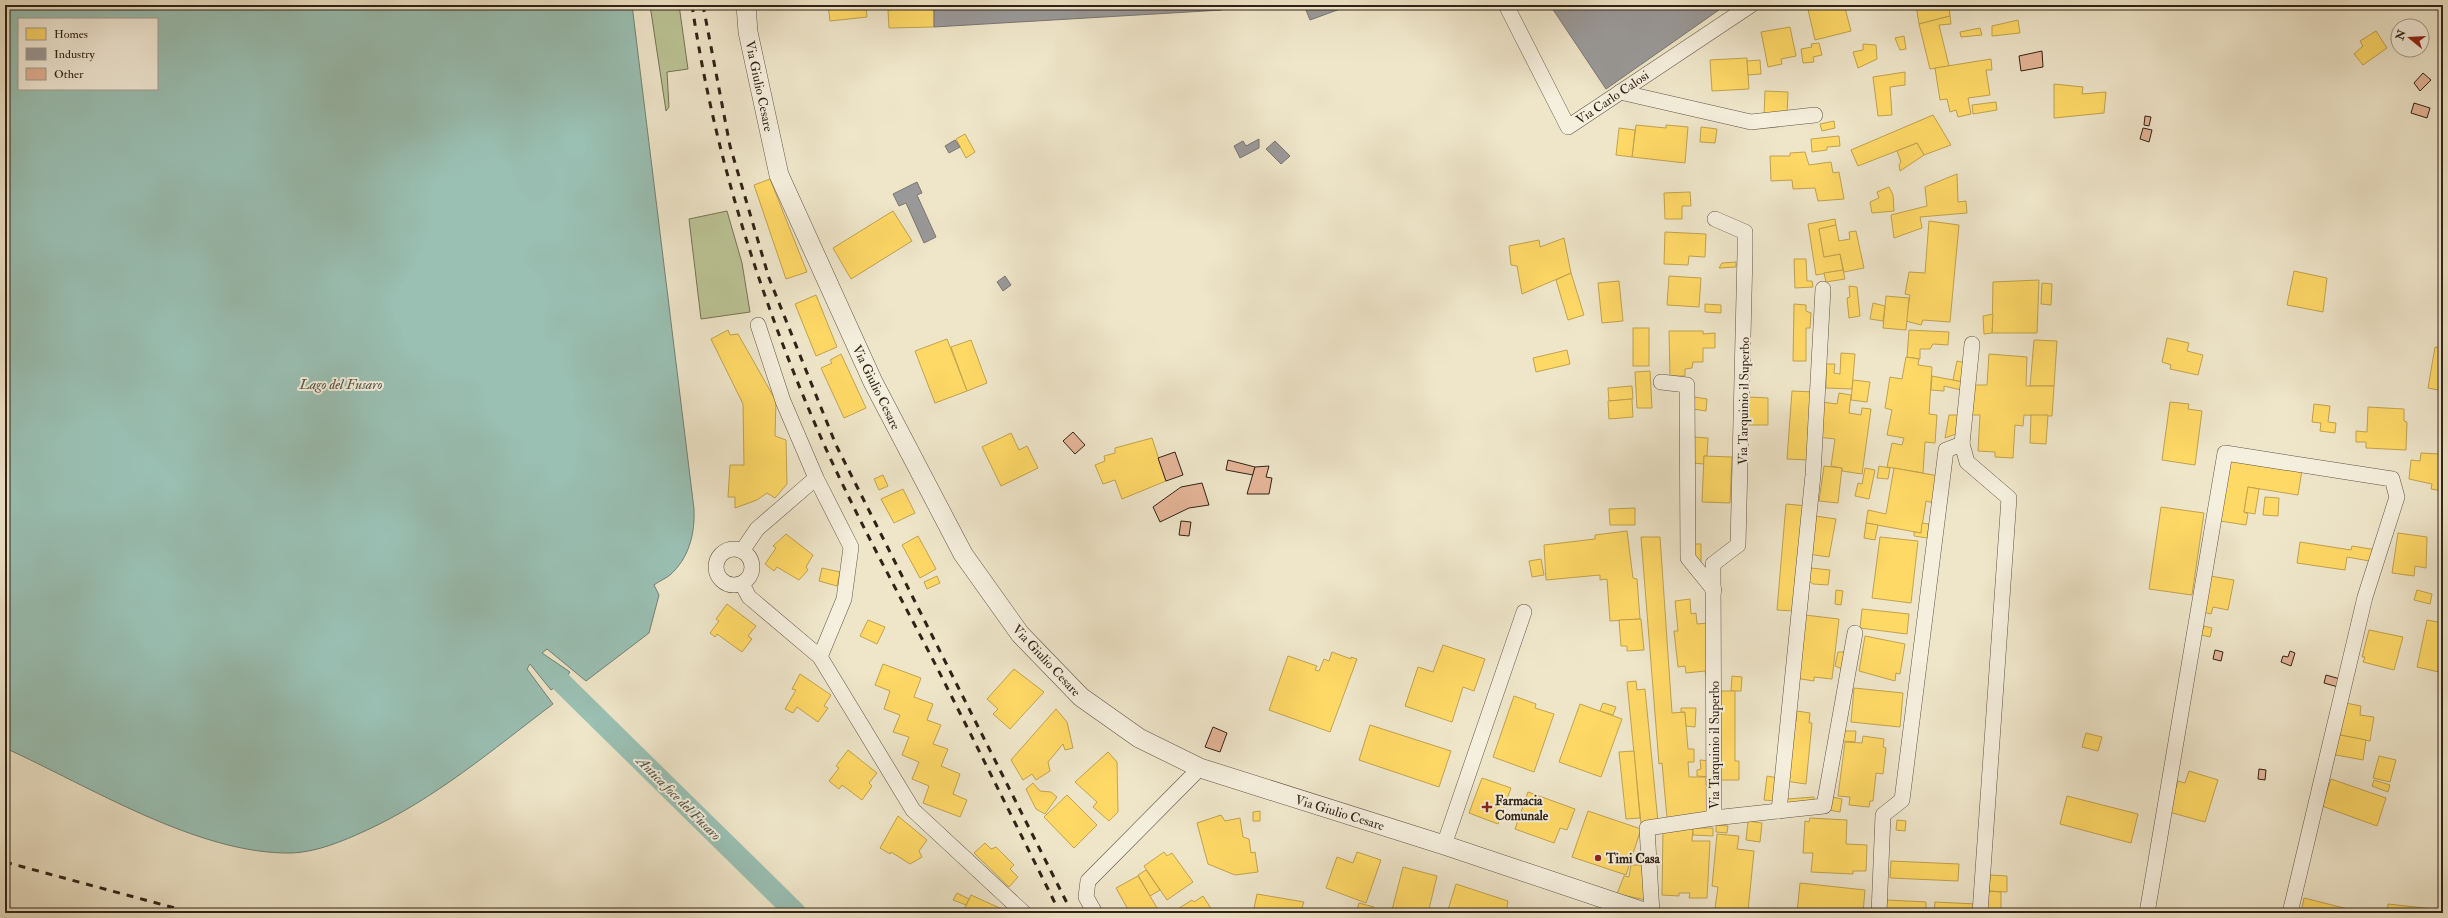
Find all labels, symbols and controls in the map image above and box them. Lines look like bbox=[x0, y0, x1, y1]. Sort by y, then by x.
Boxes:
legend bbox=[18, 18, 158, 90]
north arrow bbox=[2390, 18, 2430, 58]
text: Homes bbox=[54, 27, 88, 42]
text: N bbox=[2393, 27, 2409, 43]
street label: Via Giulio Cesare bbox=[742, 39, 777, 134]
text: Industry bbox=[54, 47, 96, 62]
text: Other bbox=[54, 67, 84, 82]
street label: Via Carlo Calosi bbox=[1573, 67, 1653, 128]
street label: Via Tarquinio il Superbo bbox=[1735, 337, 1754, 465]
street label: Via Giulio Cesare bbox=[849, 342, 904, 433]
water label: Lago del Fusaro bbox=[299, 376, 382, 393]
street label: Via Giulio Cesare bbox=[1009, 621, 1084, 700]
street label: Via Tarquinio il Superbo bbox=[1707, 681, 1724, 809]
water label: Antica foce del Fusaro bbox=[631, 751, 724, 844]
street label: Via Giulio Cesare bbox=[1293, 792, 1387, 834]
place label: Farmacia Comunale bbox=[1495, 793, 1549, 824]
marker: Farmacia Comunale bbox=[1482, 802, 1492, 812]
place label: Timi Casa bbox=[1605, 851, 1660, 867]
marker: Timi Casa bbox=[1593, 853, 1603, 863]

